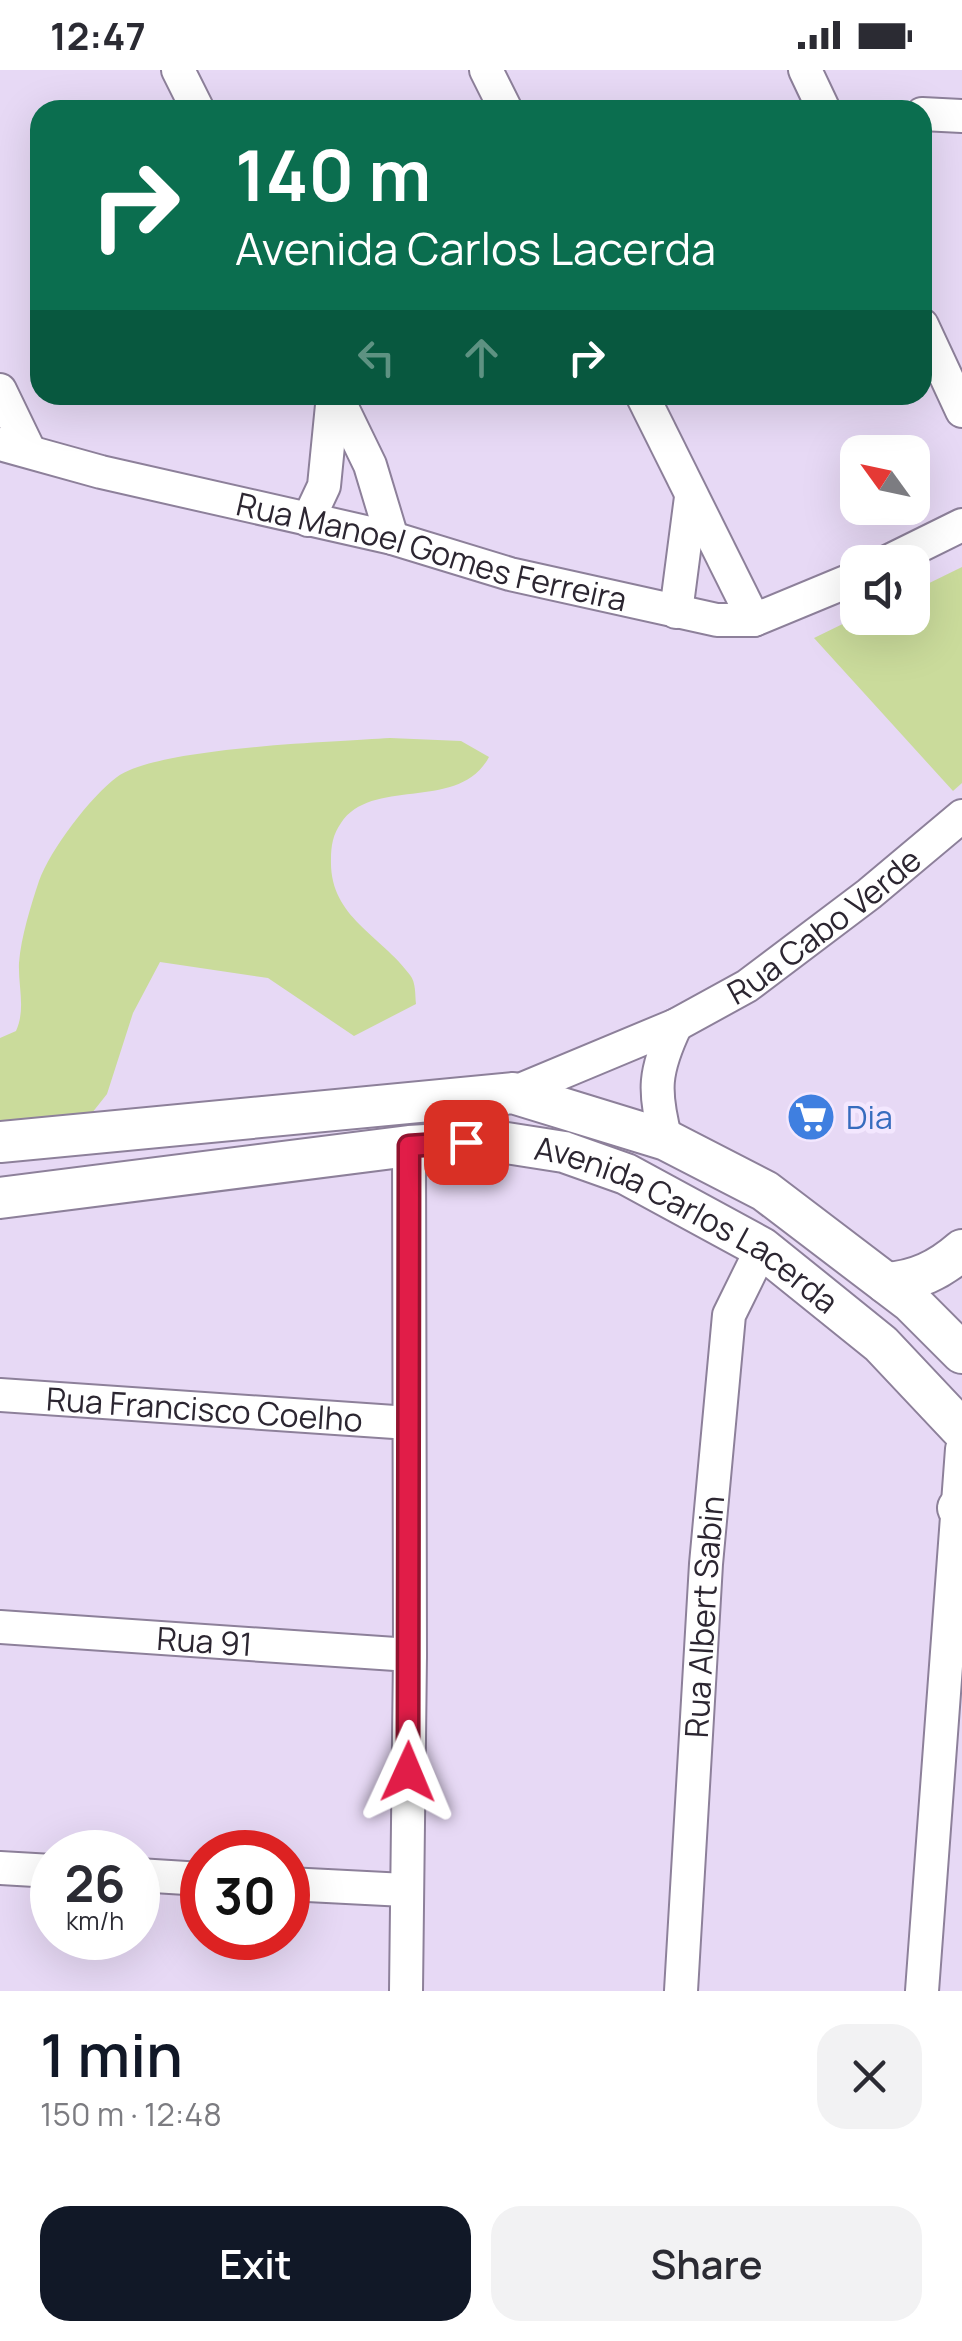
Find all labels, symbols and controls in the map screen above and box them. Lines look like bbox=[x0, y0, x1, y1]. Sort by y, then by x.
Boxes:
text: 12:47 bbox=[50, 9, 146, 61]
text: 140 m bbox=[235, 126, 431, 222]
icon: right bbox=[70, 140, 200, 270]
text: Avenida Carlos Lacerda bbox=[235, 217, 716, 279]
icon: left bbox=[349, 330, 404, 385]
icon: ahead bbox=[454, 330, 509, 385]
icon: right bbox=[559, 330, 614, 385]
north arrow bbox=[840, 435, 930, 525]
map controls bbox=[840, 435, 930, 635]
street label: Rua Manoel Gomes Ferreira bbox=[232, 481, 631, 621]
button: sound bbox=[840, 545, 930, 635]
street label: Rua Cabo Verde bbox=[719, 838, 930, 1015]
supermarket icon: Dia bbox=[785, 1091, 837, 1143]
place label: Dia bbox=[846, 1095, 893, 1139]
pin bbox=[424, 1100, 509, 1185]
icon: arrive bbox=[439, 1115, 494, 1170]
street label: Avenida Carlos Lacerda bbox=[532, 1126, 848, 1323]
street label: Rua Francisco Coelho bbox=[45, 1376, 364, 1442]
street label: Rua Albert Sabin bbox=[674, 1494, 734, 1739]
street label: Rua 91 bbox=[155, 1616, 254, 1666]
position arrow bbox=[356, 1720, 460, 1824]
speed limit sign: 30 bbox=[180, 1830, 310, 1960]
text: 26 bbox=[65, 1849, 125, 1917]
text: km/h bbox=[66, 1903, 124, 1938]
text: 1 min bbox=[40, 2013, 183, 2095]
button: close bbox=[817, 2024, 922, 2129]
text: 150 m · 12:48 bbox=[40, 2092, 222, 2136]
button: Exit bbox=[40, 2206, 471, 2321]
button: Share bbox=[491, 2206, 922, 2321]

